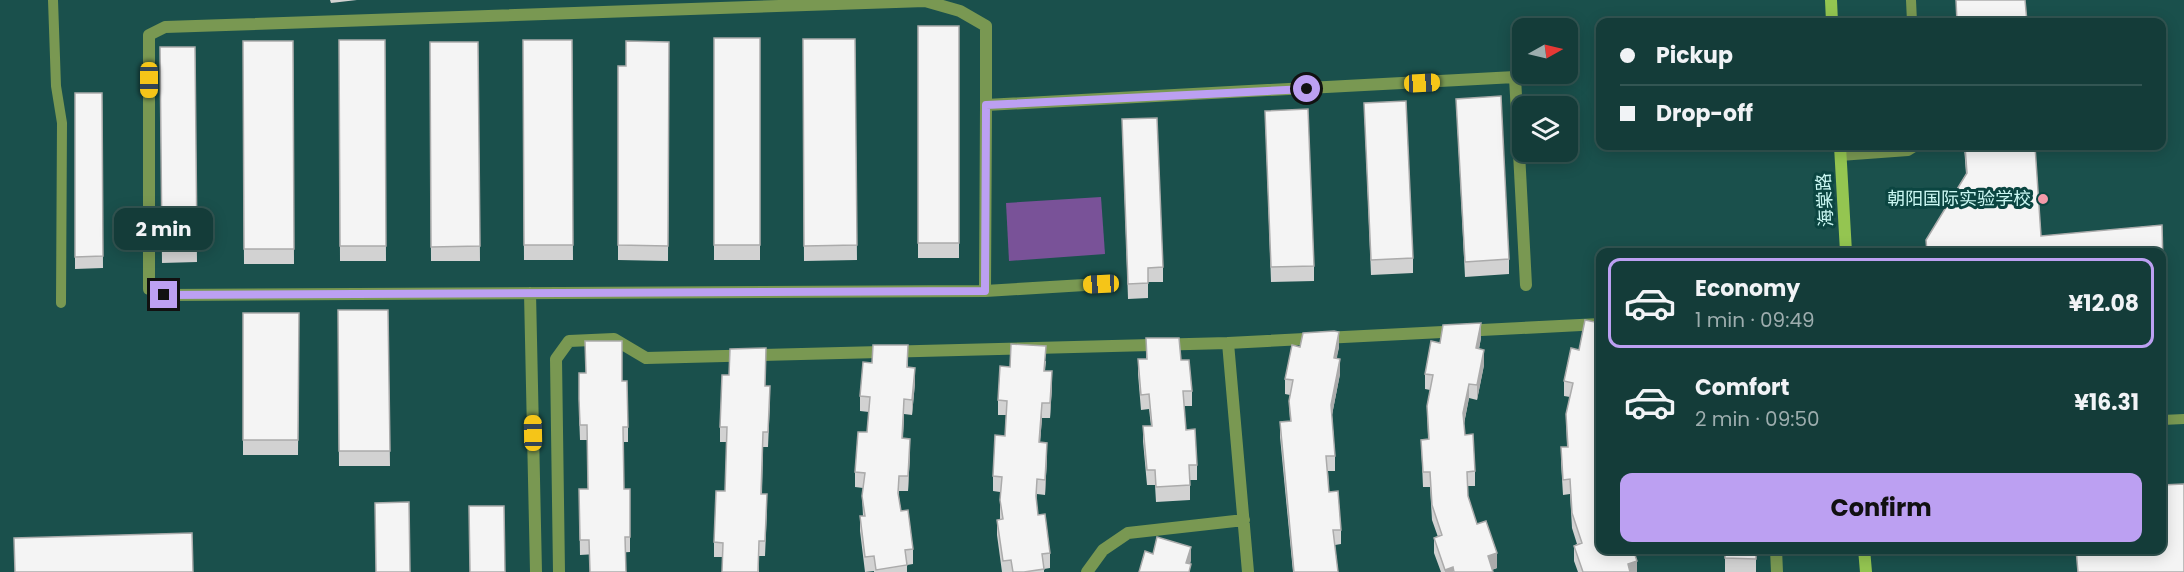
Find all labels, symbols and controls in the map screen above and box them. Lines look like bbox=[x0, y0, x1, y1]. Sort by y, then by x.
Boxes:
north arrow bbox=[1512, 18, 1578, 84]
map controls bbox=[1512, 18, 1578, 162]
text: Pickup bbox=[1656, 40, 1733, 71]
car bbox=[140, 62, 158, 98]
car bbox=[1404, 73, 1440, 93]
route start bbox=[1293, 75, 1320, 102]
button: layers bbox=[1512, 96, 1578, 162]
text: Drop-off bbox=[1656, 98, 1753, 129]
street label: 海棠路 bbox=[1811, 172, 1838, 228]
place label: 朝阳国际实验学校 bbox=[1887, 186, 2031, 211]
marker: 朝阳国际实验学校 bbox=[2036, 192, 2050, 206]
callout: 2 min bbox=[114, 208, 213, 250]
text: 2 min bbox=[135, 215, 192, 243]
text: Economy bbox=[1695, 273, 1800, 304]
car bbox=[1083, 274, 1119, 294]
icon: car bbox=[1623, 276, 1677, 330]
route end bbox=[150, 281, 177, 308]
text: ¥12.08 bbox=[2069, 288, 2139, 319]
text: 1 min · 09:49 bbox=[1695, 306, 1815, 334]
text: Comfort bbox=[1695, 372, 1789, 403]
icon: car bbox=[1623, 375, 1677, 429]
text: ¥16.31 bbox=[2074, 387, 2139, 418]
text: 2 min · 09:50 bbox=[1695, 405, 1820, 433]
car bbox=[524, 415, 542, 451]
button: Confirm bbox=[1620, 473, 2142, 542]

